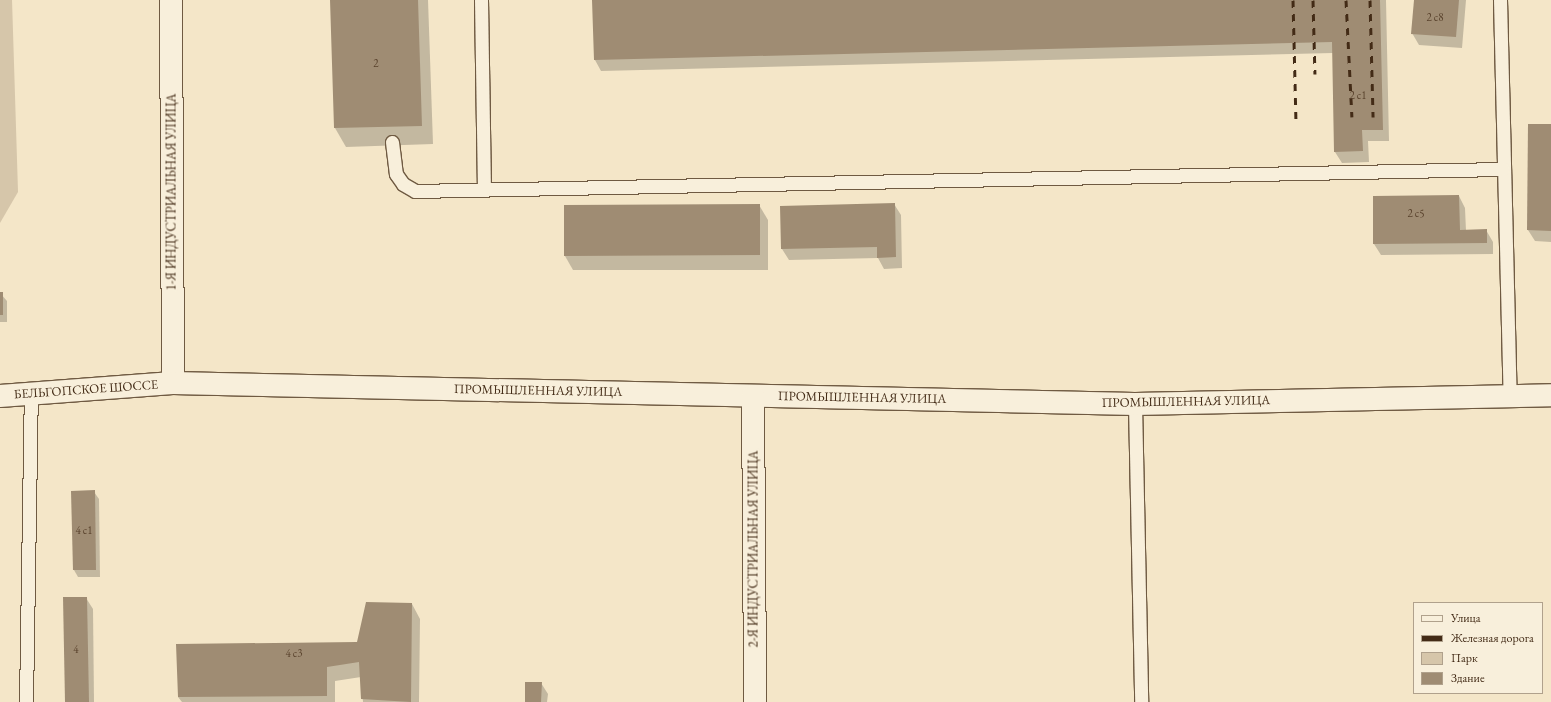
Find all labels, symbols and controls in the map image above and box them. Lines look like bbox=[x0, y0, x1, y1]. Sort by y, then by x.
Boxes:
house number: 2 с8 bbox=[1426, 10, 1444, 24]
house number: 2 bbox=[373, 56, 379, 70]
house number: 2 с1 bbox=[1349, 88, 1367, 102]
street label: 1-Я ИНДУСТРИАЛЬНАЯ УЛИЦА bbox=[164, 93, 180, 291]
house number: 2 с5 bbox=[1407, 206, 1425, 220]
street label: БЕЛЬГОПСКОЕ ШОССЕ bbox=[13, 377, 159, 403]
street label: ПРОМЫШЛЕННАЯ УЛИЦА bbox=[454, 382, 622, 400]
street label: ПРОМЫШЛЕННАЯ УЛИЦА bbox=[778, 389, 946, 407]
street label: ПРОМЫШЛЕННАЯ УЛИЦА bbox=[1102, 393, 1270, 411]
street label: 2-Я ИНДУСТРИАЛЬНАЯ УЛИЦА bbox=[746, 450, 762, 648]
house number: 4 с1 bbox=[75, 523, 93, 537]
legend bbox=[1413, 602, 1543, 694]
text: Улица bbox=[1451, 610, 1481, 626]
text: Железная дорога bbox=[1451, 630, 1534, 646]
house number: 4 bbox=[73, 642, 79, 656]
house number: 4 с3 bbox=[285, 646, 303, 660]
text: Парк bbox=[1451, 650, 1478, 666]
text: Здание bbox=[1451, 670, 1485, 686]

